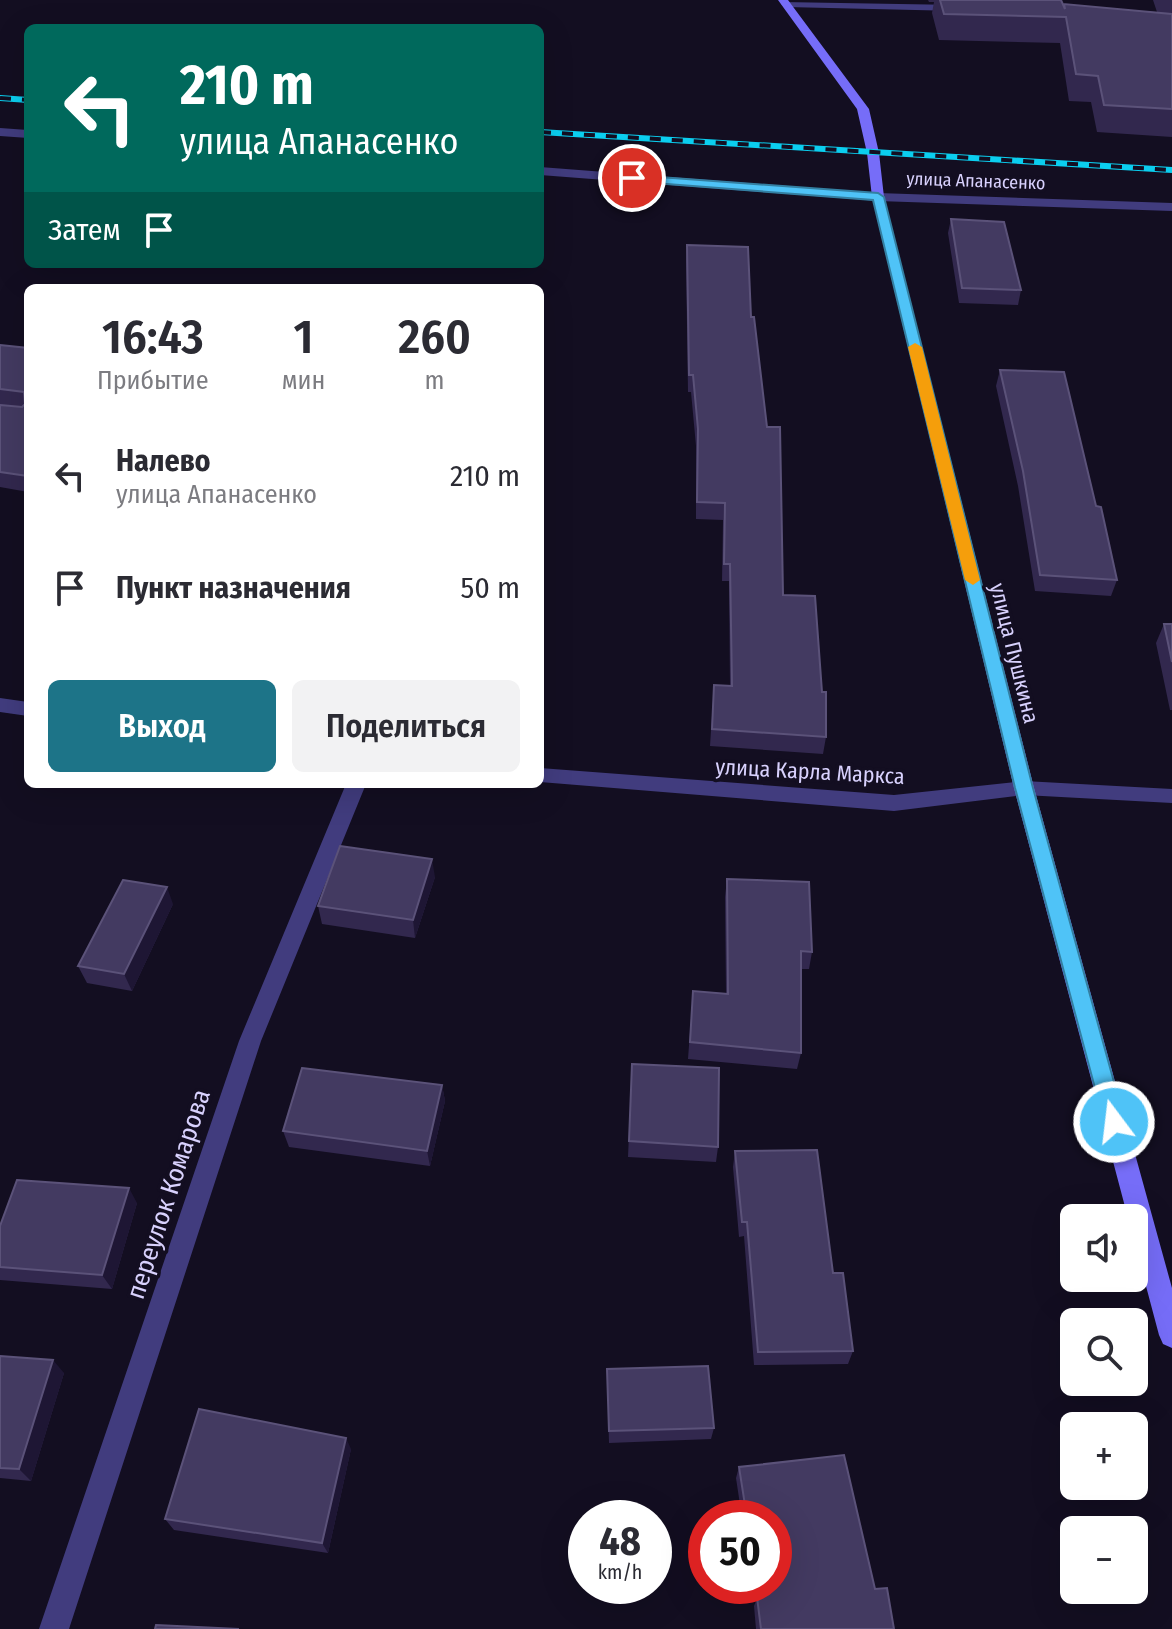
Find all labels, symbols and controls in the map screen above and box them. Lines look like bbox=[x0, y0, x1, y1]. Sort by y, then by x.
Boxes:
text: 210 m bbox=[180, 52, 314, 119]
icon: left bbox=[48, 56, 152, 160]
text: улица Апанасенко bbox=[180, 120, 458, 164]
pin bbox=[598, 144, 666, 212]
icon: arrive bbox=[610, 156, 654, 200]
street label: улица Апанасенко bbox=[906, 168, 1046, 194]
icon: arrive bbox=[137, 208, 181, 252]
text: Затем bbox=[48, 212, 121, 248]
text: 16:43 bbox=[102, 308, 204, 366]
text: 1 bbox=[293, 308, 313, 366]
text: 260 bbox=[398, 308, 471, 366]
text: Прибытие bbox=[97, 365, 209, 396]
text: мин bbox=[282, 365, 325, 396]
text: m bbox=[425, 365, 445, 396]
text: Налево bbox=[116, 443, 211, 479]
icon: left bbox=[48, 454, 92, 498]
text: 210 m bbox=[450, 458, 520, 494]
text: улица Апанасенко bbox=[116, 479, 317, 510]
icon: arrive bbox=[48, 566, 92, 610]
text: Пункт назначения bbox=[116, 570, 351, 606]
text: 50 m bbox=[460, 570, 520, 606]
street label: улица Пушкина bbox=[984, 580, 1045, 726]
button: Выход bbox=[48, 680, 276, 772]
button: Поделиться bbox=[292, 680, 520, 772]
street label: улица Карла Маркса bbox=[715, 753, 905, 790]
position arrow bbox=[1072, 1080, 1156, 1164]
street label: переулок Комарова bbox=[120, 1085, 217, 1303]
map controls bbox=[1060, 1204, 1148, 1604]
button: sound bbox=[1060, 1204, 1148, 1292]
button: search bbox=[1060, 1308, 1148, 1396]
button: + bbox=[1060, 1412, 1148, 1500]
speed limit sign: 50 bbox=[688, 1500, 792, 1604]
button: − bbox=[1060, 1516, 1148, 1604]
text: 48 bbox=[599, 1518, 641, 1566]
text: km/h bbox=[598, 1560, 642, 1584]

